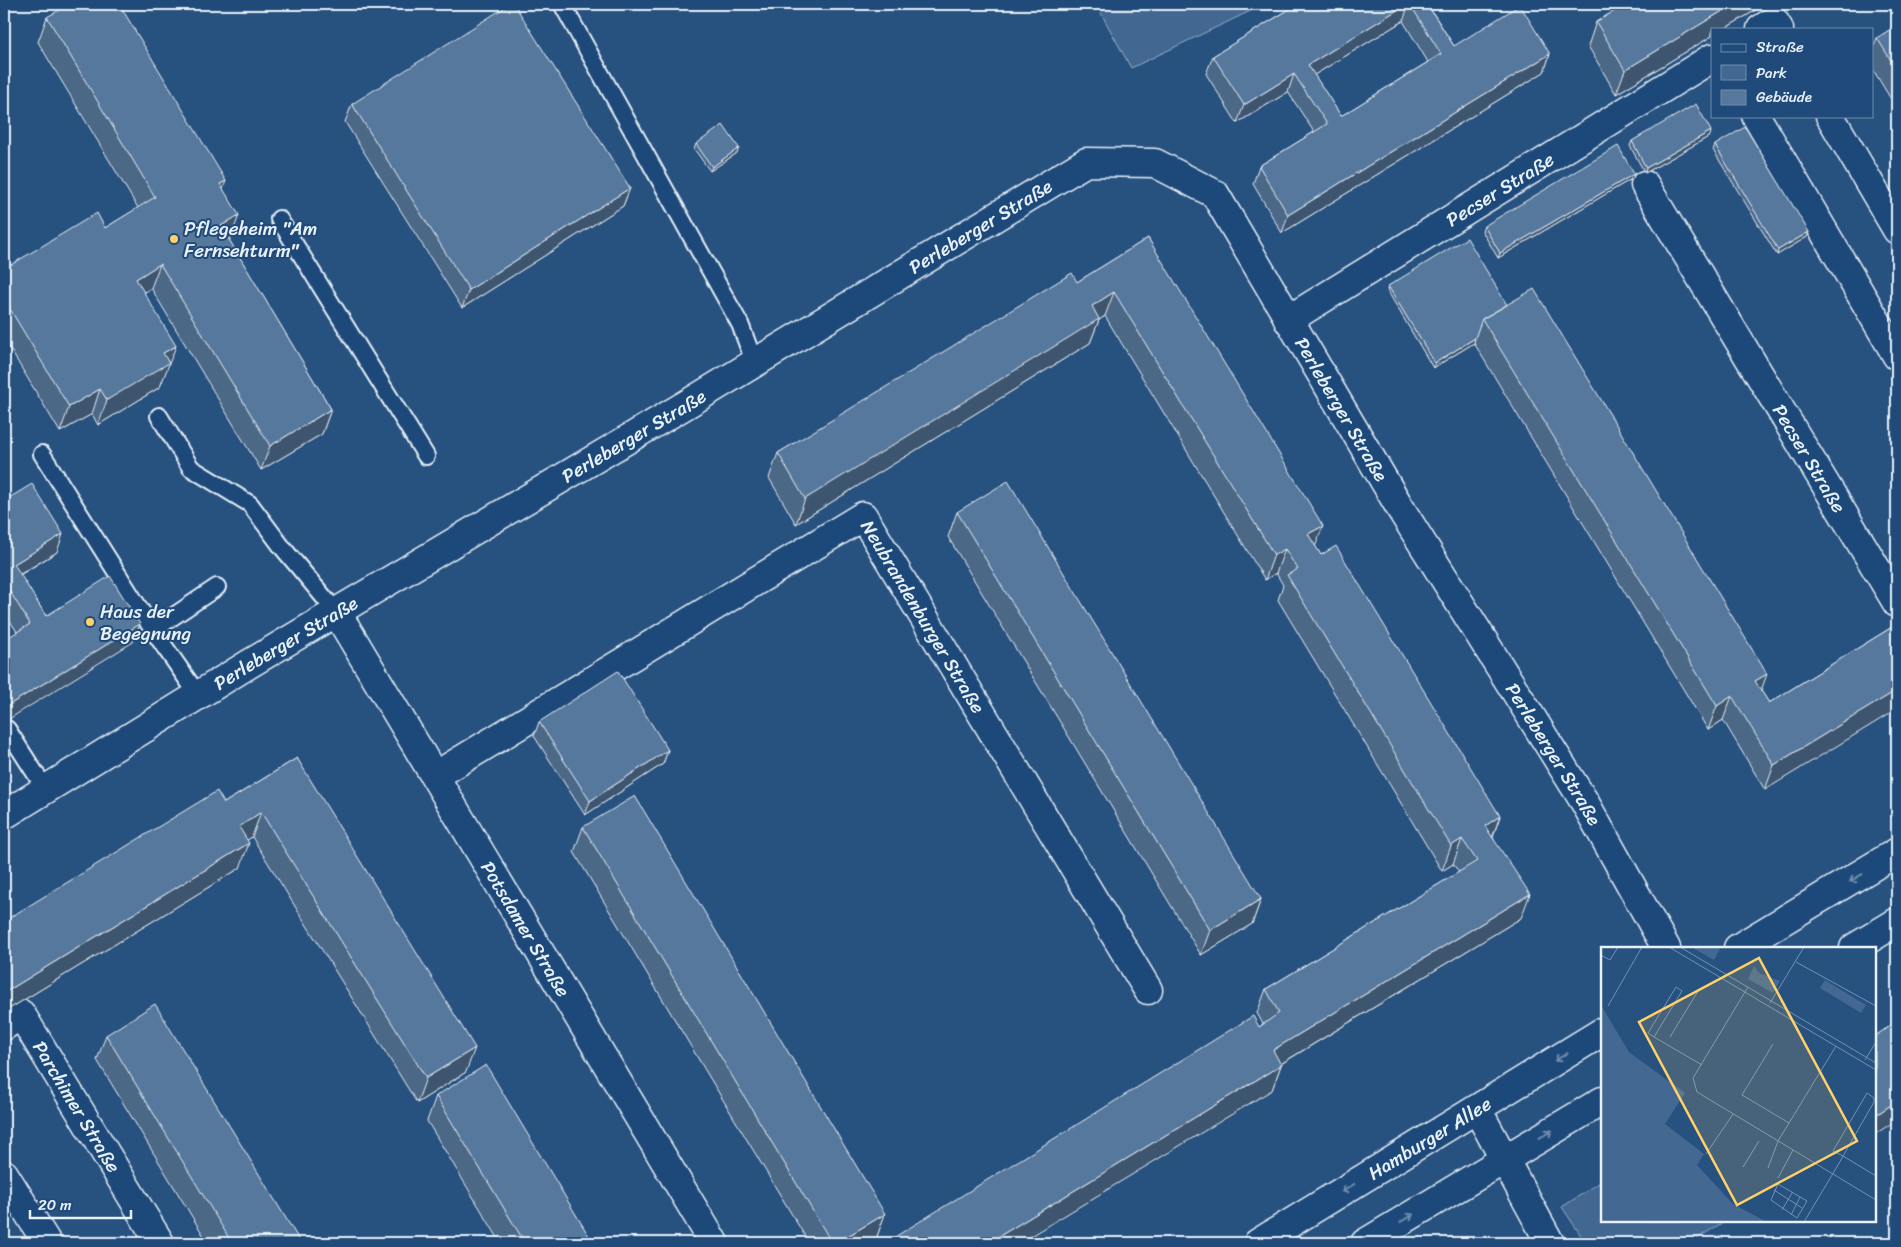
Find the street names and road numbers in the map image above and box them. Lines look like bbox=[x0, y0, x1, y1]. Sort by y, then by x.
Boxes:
street label: Pecser Straße bbox=[1439, 143, 1561, 236]
street label: Perleberger Straße bbox=[902, 170, 1059, 283]
street label: Perleberger Straße bbox=[1286, 330, 1397, 488]
street label: Perleberger Straße bbox=[555, 380, 713, 492]
street label: Pecser Straße bbox=[1763, 397, 1855, 520]
street label: Neubrandenburger Straße bbox=[852, 513, 994, 720]
street label: Perleberger Straße bbox=[207, 587, 364, 699]
street label: Perleberger Straße bbox=[1497, 676, 1611, 832]
street label: Potsdamer Straße bbox=[472, 854, 579, 1004]
street label: Parchimer Straße bbox=[24, 1034, 130, 1180]
street label: Hamburger Allee bbox=[1361, 1088, 1498, 1189]

